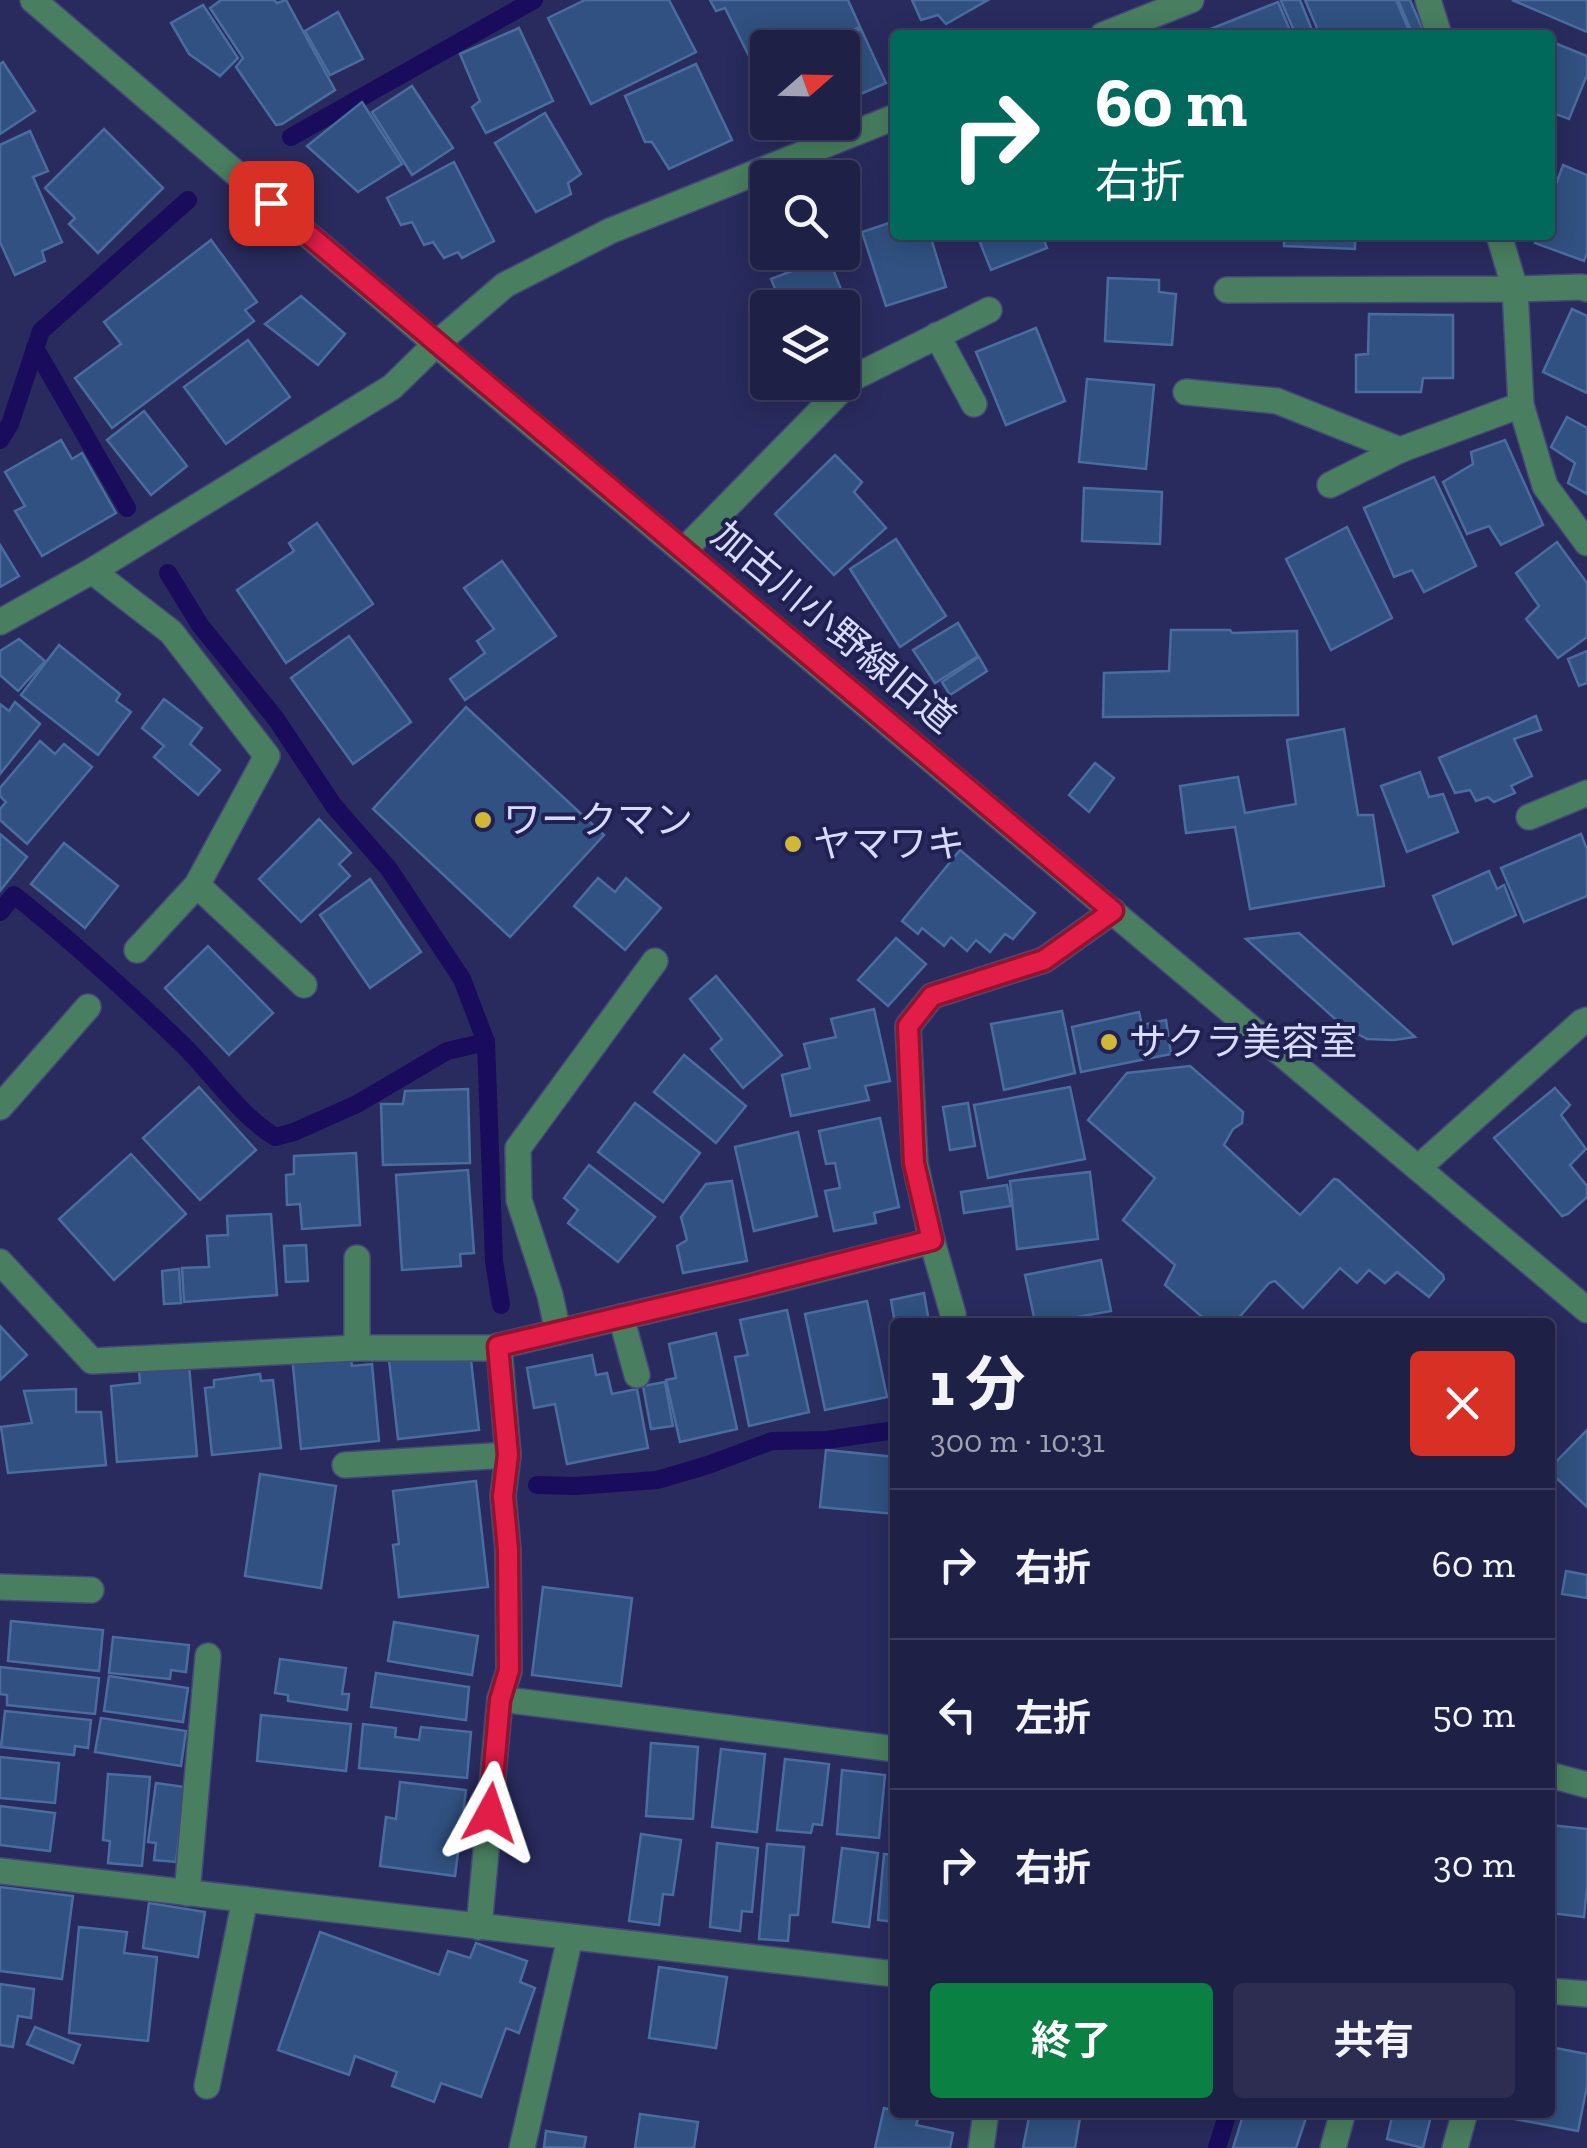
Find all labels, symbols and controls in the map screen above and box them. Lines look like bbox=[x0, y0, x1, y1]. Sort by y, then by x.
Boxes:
north arrow bbox=[750, 30, 860, 140]
map controls bbox=[750, 30, 860, 400]
text: 60 m bbox=[1095, 60, 1247, 144]
icon: right bbox=[930, 70, 1060, 200]
text: 右折 bbox=[1095, 155, 1185, 209]
button: search bbox=[750, 160, 860, 270]
pin bbox=[229, 161, 314, 246]
icon: arrive bbox=[244, 176, 299, 231]
button: layers bbox=[750, 290, 860, 400]
street label: 加古川小野線旧道 bbox=[703, 512, 965, 742]
place label: ワークマン bbox=[503, 797, 693, 843]
marker: ワークマン bbox=[472, 809, 494, 831]
place label: ヤマワキ bbox=[813, 821, 965, 867]
marker: ヤマワキ bbox=[782, 833, 804, 855]
place label: サクラ美容室 bbox=[1129, 1019, 1357, 1065]
marker: サクラ美容室 bbox=[1098, 1031, 1120, 1053]
text: 1 分 bbox=[930, 1348, 1025, 1420]
button: close bbox=[1410, 1351, 1515, 1456]
text: 300 m · 10:31 bbox=[930, 1422, 1105, 1460]
icon: right bbox=[930, 1537, 985, 1592]
text: 60 m bbox=[1432, 1541, 1515, 1587]
text: 右折 bbox=[1015, 1545, 1091, 1591]
icon: left bbox=[930, 1687, 985, 1742]
text: 50 m bbox=[1432, 1691, 1515, 1737]
text: 左折 bbox=[1015, 1695, 1091, 1741]
position arrow bbox=[438, 1761, 542, 1865]
icon: right bbox=[930, 1837, 985, 1892]
text: 30 m bbox=[1433, 1841, 1515, 1887]
text: 右折 bbox=[1015, 1845, 1091, 1891]
button: 終了 bbox=[930, 1983, 1213, 2098]
button: 共有 bbox=[1233, 1983, 1515, 2098]

